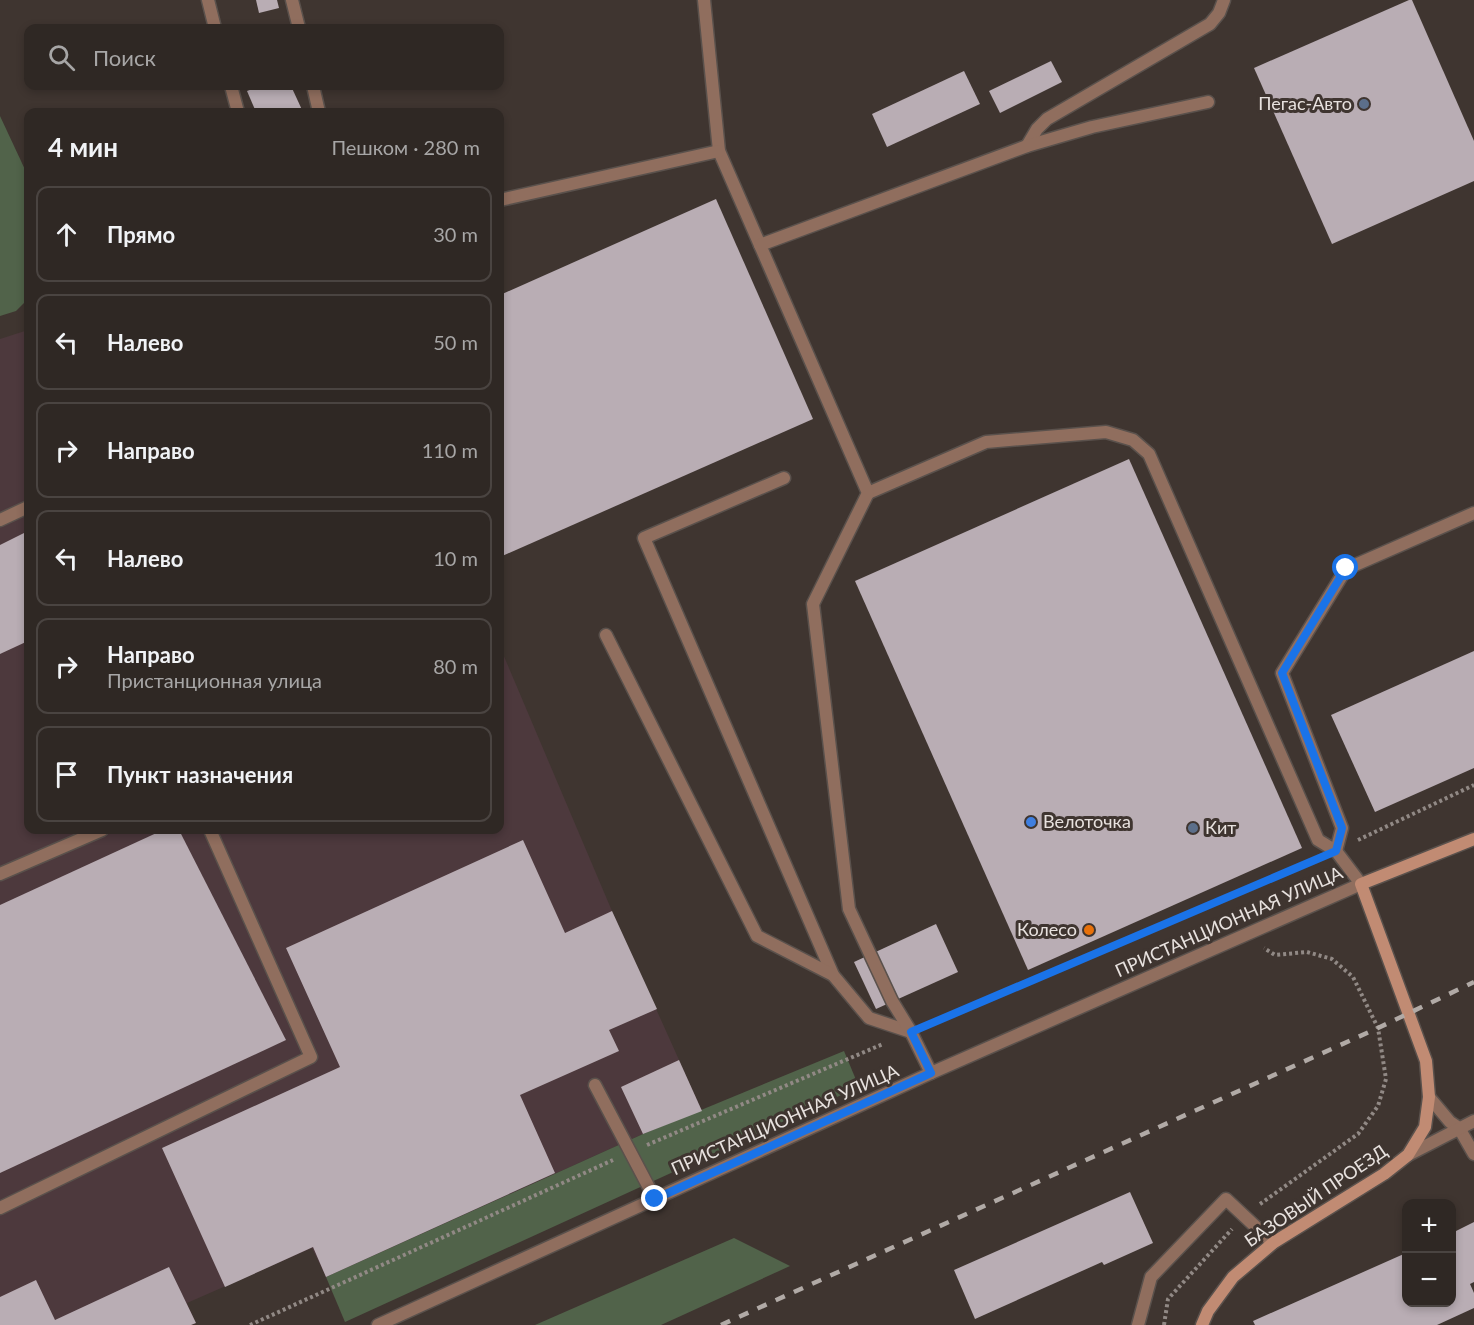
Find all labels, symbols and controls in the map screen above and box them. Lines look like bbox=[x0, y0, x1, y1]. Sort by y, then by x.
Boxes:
search box bbox=[24, 24, 504, 90]
icon: search bbox=[45, 41, 78, 74]
text: Поиск bbox=[93, 44, 156, 71]
place label: Пегас-Авто bbox=[1258, 92, 1352, 114]
marker: Пегас-Авто bbox=[1357, 97, 1371, 111]
text: 4 мин bbox=[48, 131, 118, 163]
text: Пешком · 280 m bbox=[331, 135, 480, 159]
icon: ahead bbox=[50, 218, 83, 251]
text: Прямо bbox=[107, 221, 175, 248]
text: 30 m bbox=[433, 222, 478, 246]
icon: left bbox=[50, 326, 83, 359]
text: Налево bbox=[107, 329, 183, 356]
text: 50 m bbox=[433, 330, 478, 354]
icon: right bbox=[50, 434, 83, 467]
text: Направо bbox=[107, 437, 195, 464]
text: 110 m bbox=[422, 438, 478, 462]
icon: left bbox=[50, 542, 83, 575]
text: Налево bbox=[107, 545, 183, 572]
text: 10 m bbox=[433, 546, 478, 570]
route start bbox=[1332, 554, 1358, 580]
text: Направо bbox=[107, 641, 195, 668]
icon: right bbox=[50, 650, 83, 683]
text: 80 m bbox=[433, 654, 478, 678]
text: Пристанционная улица bbox=[107, 668, 322, 692]
icon: arrive bbox=[50, 758, 83, 791]
text: Пункт назначения bbox=[107, 761, 293, 788]
place label: Велоточка bbox=[1043, 810, 1131, 832]
marker: Велоточка bbox=[1024, 815, 1038, 829]
place label: Кит bbox=[1205, 816, 1236, 838]
marker: Кит bbox=[1186, 821, 1200, 835]
street label: ПРИСТАНЦИОННАЯ УЛИЦА bbox=[1111, 861, 1347, 981]
place label: Колесо bbox=[1017, 918, 1077, 940]
marker: Колесо bbox=[1082, 923, 1096, 937]
street label: ПРИСТАНЦИОННАЯ УЛИЦА bbox=[667, 1059, 903, 1179]
street label: БАЗОВЫЙ ПРОЕЗД bbox=[1240, 1139, 1391, 1251]
route end bbox=[641, 1185, 667, 1211]
map controls bbox=[1402, 1199, 1456, 1307]
button: + bbox=[1402, 1199, 1456, 1253]
button: − bbox=[1402, 1253, 1456, 1307]

